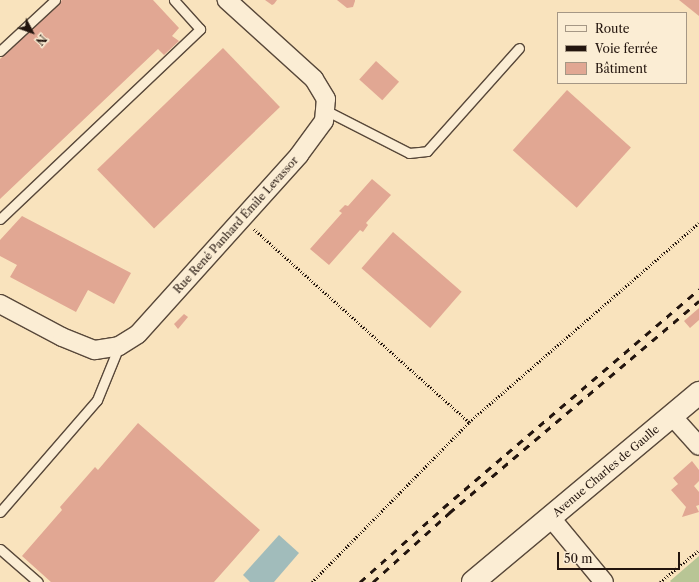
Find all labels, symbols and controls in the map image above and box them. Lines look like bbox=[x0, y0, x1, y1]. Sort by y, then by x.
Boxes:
north arrow bbox=[12, 12, 52, 52]
legend bbox=[557, 12, 687, 84]
text: Route bbox=[595, 21, 629, 36]
text: N bbox=[33, 32, 49, 48]
text: Voie ferrée bbox=[595, 41, 658, 56]
text: Bâtiment bbox=[595, 61, 647, 76]
street label: Rue René Panhard Émile Levassor bbox=[171, 154, 301, 296]
street label: Avenue Charles de Gaulle bbox=[550, 423, 662, 519]
scale bar bbox=[559, 544, 682, 570]
text: 50 m bbox=[564, 551, 593, 566]

